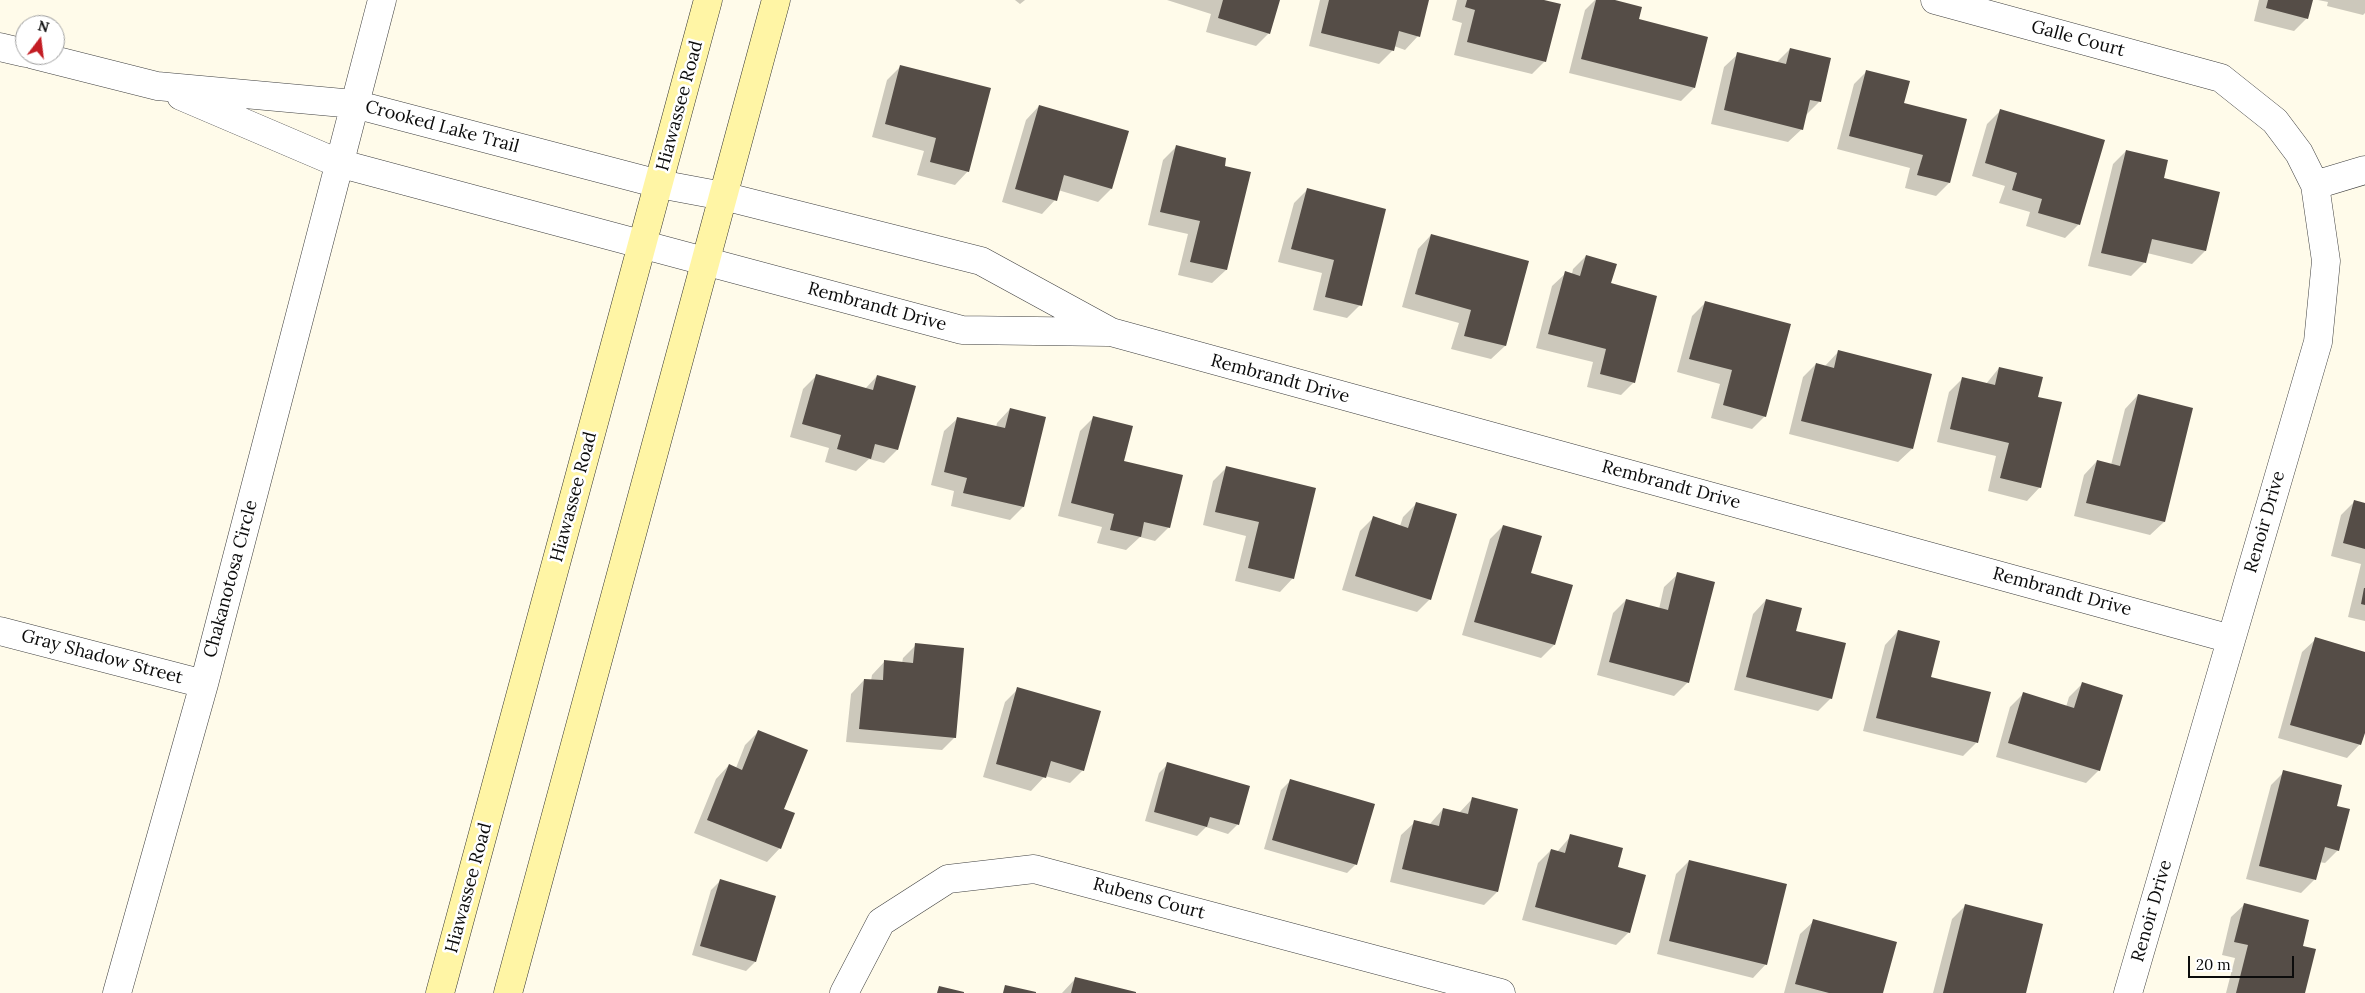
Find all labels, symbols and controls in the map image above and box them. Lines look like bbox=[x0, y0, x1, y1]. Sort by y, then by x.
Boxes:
north arrow bbox=[15, 15, 65, 65]
text: N bbox=[36, 16, 51, 37]
street label: Galle Court bbox=[2029, 16, 2127, 62]
street label: Hiawassee Road bbox=[652, 38, 708, 174]
street label: Crooked Lake Trail bbox=[363, 96, 521, 158]
street label: Rembrandt Drive bbox=[805, 278, 949, 336]
street label: Rembrandt Drive bbox=[1208, 350, 1352, 408]
street label: Hiawassee Road bbox=[546, 429, 602, 565]
street label: Rembrandt Drive bbox=[1599, 456, 1743, 514]
street label: Renoir Drive bbox=[2240, 469, 2290, 575]
street label: Chakanotosa Circle bbox=[200, 498, 262, 660]
street label: Rembrandt Drive bbox=[1990, 563, 2134, 621]
street label: Gray Shadow Street bbox=[19, 625, 185, 689]
street label: Hiawassee Road bbox=[441, 820, 497, 956]
street label: Renoir Drive bbox=[2127, 858, 2177, 964]
street label: Rubens Court bbox=[1091, 874, 1207, 924]
scale bar bbox=[2190, 946, 2296, 978]
text: 20 m bbox=[2196, 955, 2231, 974]

